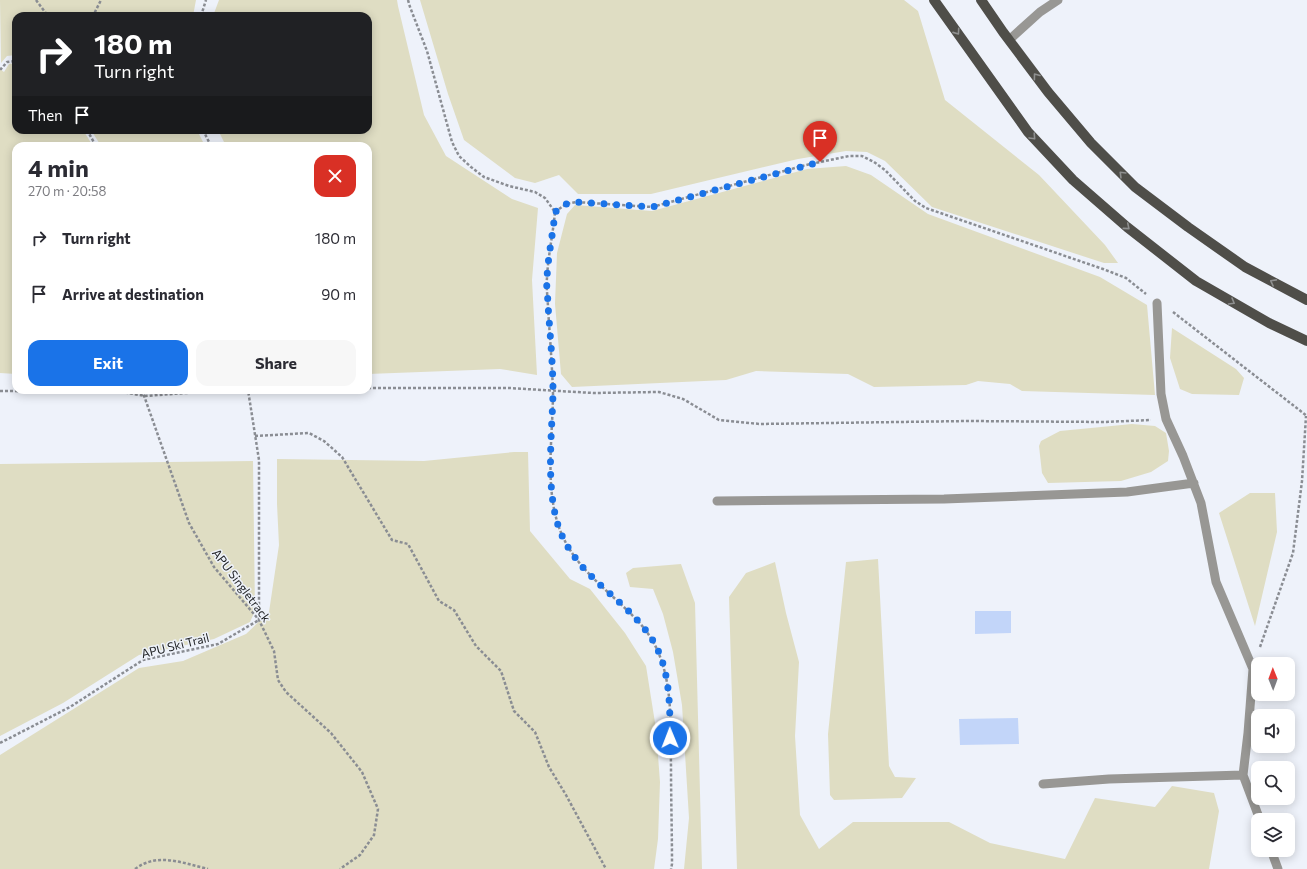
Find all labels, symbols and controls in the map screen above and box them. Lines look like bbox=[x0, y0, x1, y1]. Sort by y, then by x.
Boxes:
text: 180 m bbox=[94, 26, 172, 60]
icon: right bbox=[28, 28, 80, 80]
one-way arrow bbox=[952, 28, 960, 35]
text: Turn right bbox=[94, 60, 174, 82]
one-way arrow bbox=[1034, 73, 1041, 80]
icon: arrive bbox=[71, 104, 93, 126]
text: Then bbox=[28, 106, 63, 124]
pin bbox=[803, 121, 837, 162]
icon: arrive bbox=[809, 127, 831, 149]
one-way arrow bbox=[1028, 132, 1036, 140]
text: 4 min bbox=[28, 153, 89, 182]
button: close bbox=[314, 155, 356, 197]
one-way arrow bbox=[1119, 171, 1127, 179]
text: 270 m · 20:58 bbox=[28, 183, 106, 199]
one-way arrow bbox=[1122, 222, 1129, 229]
icon: right bbox=[28, 227, 50, 249]
text: Turn right bbox=[62, 229, 131, 247]
text: 180 m bbox=[315, 229, 356, 247]
one-way arrow bbox=[1269, 279, 1277, 287]
icon: arrive bbox=[28, 283, 50, 305]
text: Arrive at destination bbox=[62, 285, 204, 303]
text: 90 m bbox=[321, 285, 356, 303]
one-way arrow bbox=[1228, 298, 1235, 305]
button: Exit bbox=[28, 340, 188, 386]
button: Share bbox=[196, 340, 356, 386]
street label: APU Singletrack bbox=[210, 546, 274, 625]
street label: APU Ski Trail bbox=[140, 630, 210, 660]
north arrow bbox=[1251, 657, 1295, 701]
map controls bbox=[1251, 657, 1295, 857]
button: sound bbox=[1251, 709, 1295, 753]
position arrow bbox=[649, 717, 691, 759]
button: search bbox=[1251, 761, 1295, 805]
button: layers bbox=[1251, 813, 1295, 857]

